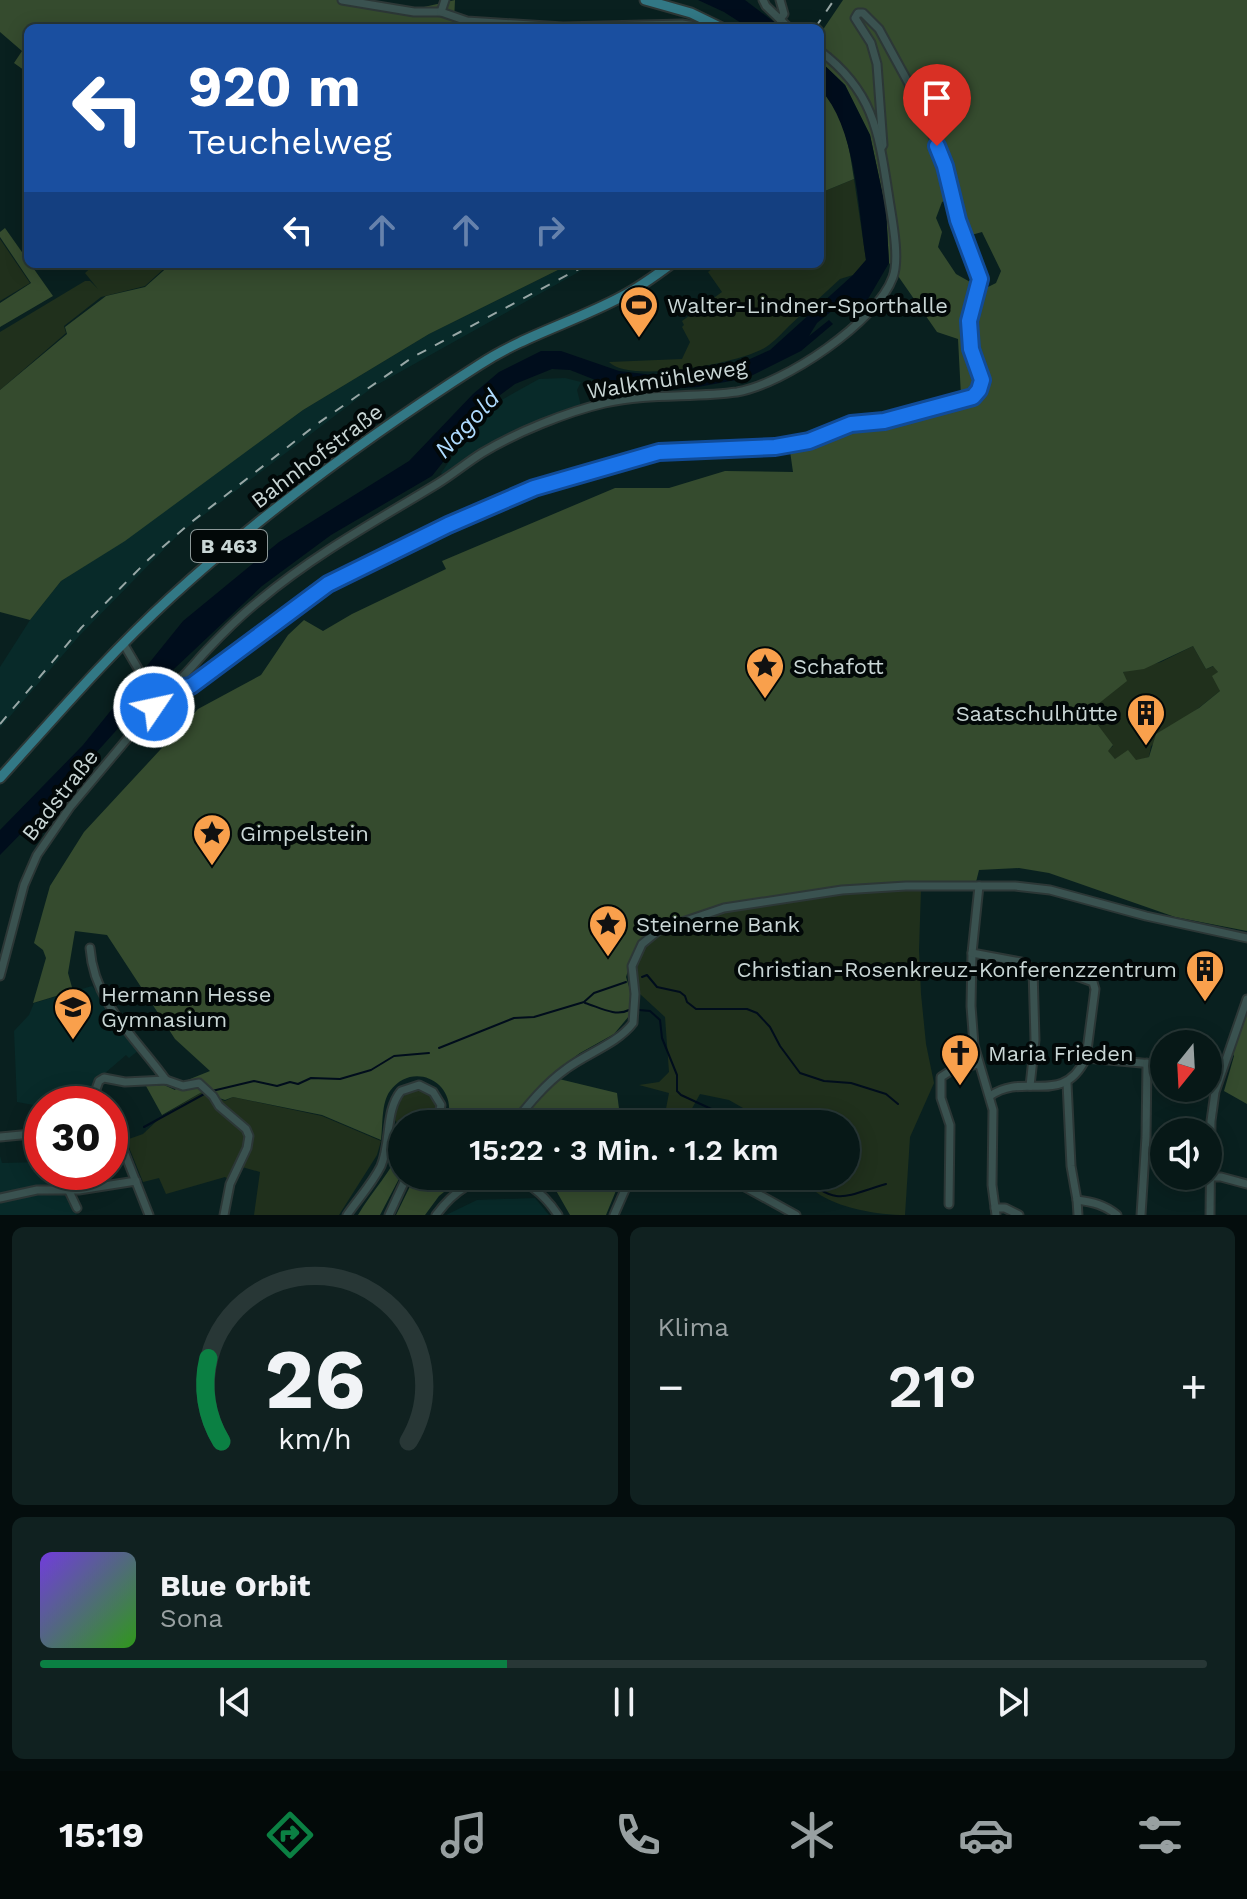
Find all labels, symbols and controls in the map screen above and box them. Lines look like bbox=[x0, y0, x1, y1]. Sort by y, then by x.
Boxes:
text: 920 m bbox=[188, 54, 361, 120]
icon: left bbox=[56, 56, 160, 160]
pin bbox=[903, 64, 971, 146]
icon: arrive bbox=[915, 76, 959, 120]
text: Teuchelweg bbox=[188, 121, 392, 163]
icon: left bbox=[276, 208, 320, 252]
icon: ahead bbox=[360, 208, 404, 252]
icon: ahead bbox=[444, 208, 488, 252]
icon: right bbox=[528, 208, 572, 252]
sports icon: Walter-Lindner-Sporthalle bbox=[618, 284, 660, 339]
place label: Walter-Lindner-Sporthalle bbox=[667, 293, 948, 318]
street label: Walkmühleweg bbox=[585, 354, 749, 404]
water label: Nagold bbox=[429, 383, 506, 464]
street label: Bahnhofstraße bbox=[247, 399, 387, 513]
road number: B 463 bbox=[191, 530, 267, 562]
place icon: Schafott bbox=[744, 645, 786, 700]
place label: Schafott bbox=[793, 654, 884, 679]
position arrow bbox=[112, 665, 196, 749]
building icon: Saatschulhütte bbox=[1125, 692, 1167, 747]
place label: Saatschulhütte bbox=[956, 701, 1118, 726]
street label: Badstraße bbox=[17, 744, 103, 846]
place icon: Gimpelstein bbox=[191, 812, 233, 867]
place label: Gimpelstein bbox=[240, 821, 369, 846]
place icon: Steinerne Bank bbox=[587, 903, 629, 958]
place label: Steinerne Bank bbox=[636, 912, 800, 937]
building icon: Christian-Rosenkreuz-Konferenzzentrum bbox=[1184, 948, 1226, 1003]
place label: Christian-Rosenkreuz-Konferenzzentrum bbox=[736, 957, 1177, 982]
place label: Hermann Hesse Gymnasium bbox=[101, 982, 271, 1032]
school or university icon: Hermann Hesse Gymnasium bbox=[52, 986, 94, 1041]
north arrow bbox=[1150, 1030, 1222, 1102]
map controls bbox=[1150, 1030, 1222, 1190]
church icon: Maria Frieden bbox=[939, 1032, 981, 1087]
place label: Maria Frieden bbox=[988, 1041, 1134, 1066]
speed limit sign: 30 bbox=[24, 1086, 128, 1190]
button: sound bbox=[1150, 1118, 1222, 1190]
text: 15:22 · 3 Min. · 1.2 km bbox=[469, 1132, 779, 1167]
text: Klima bbox=[658, 1312, 729, 1342]
text: 26 bbox=[264, 1331, 365, 1428]
text: 21° bbox=[888, 1351, 977, 1422]
text: − bbox=[658, 1361, 684, 1413]
text: + bbox=[1180, 1361, 1207, 1413]
text: km/h bbox=[278, 1422, 352, 1456]
text: Blue Orbit bbox=[160, 1568, 310, 1603]
text: Sona bbox=[160, 1603, 223, 1633]
icon: previous bbox=[213, 1680, 257, 1724]
icon: pause bbox=[602, 1680, 646, 1724]
icon: next bbox=[991, 1680, 1035, 1724]
icon: directions bbox=[262, 1807, 318, 1863]
icon: music bbox=[436, 1807, 492, 1863]
icon: phone bbox=[610, 1807, 666, 1863]
icon: climate bbox=[784, 1807, 840, 1863]
icon: car bbox=[958, 1807, 1014, 1863]
icon: filters bbox=[1132, 1807, 1188, 1863]
text: 15:19 bbox=[59, 1814, 144, 1856]

